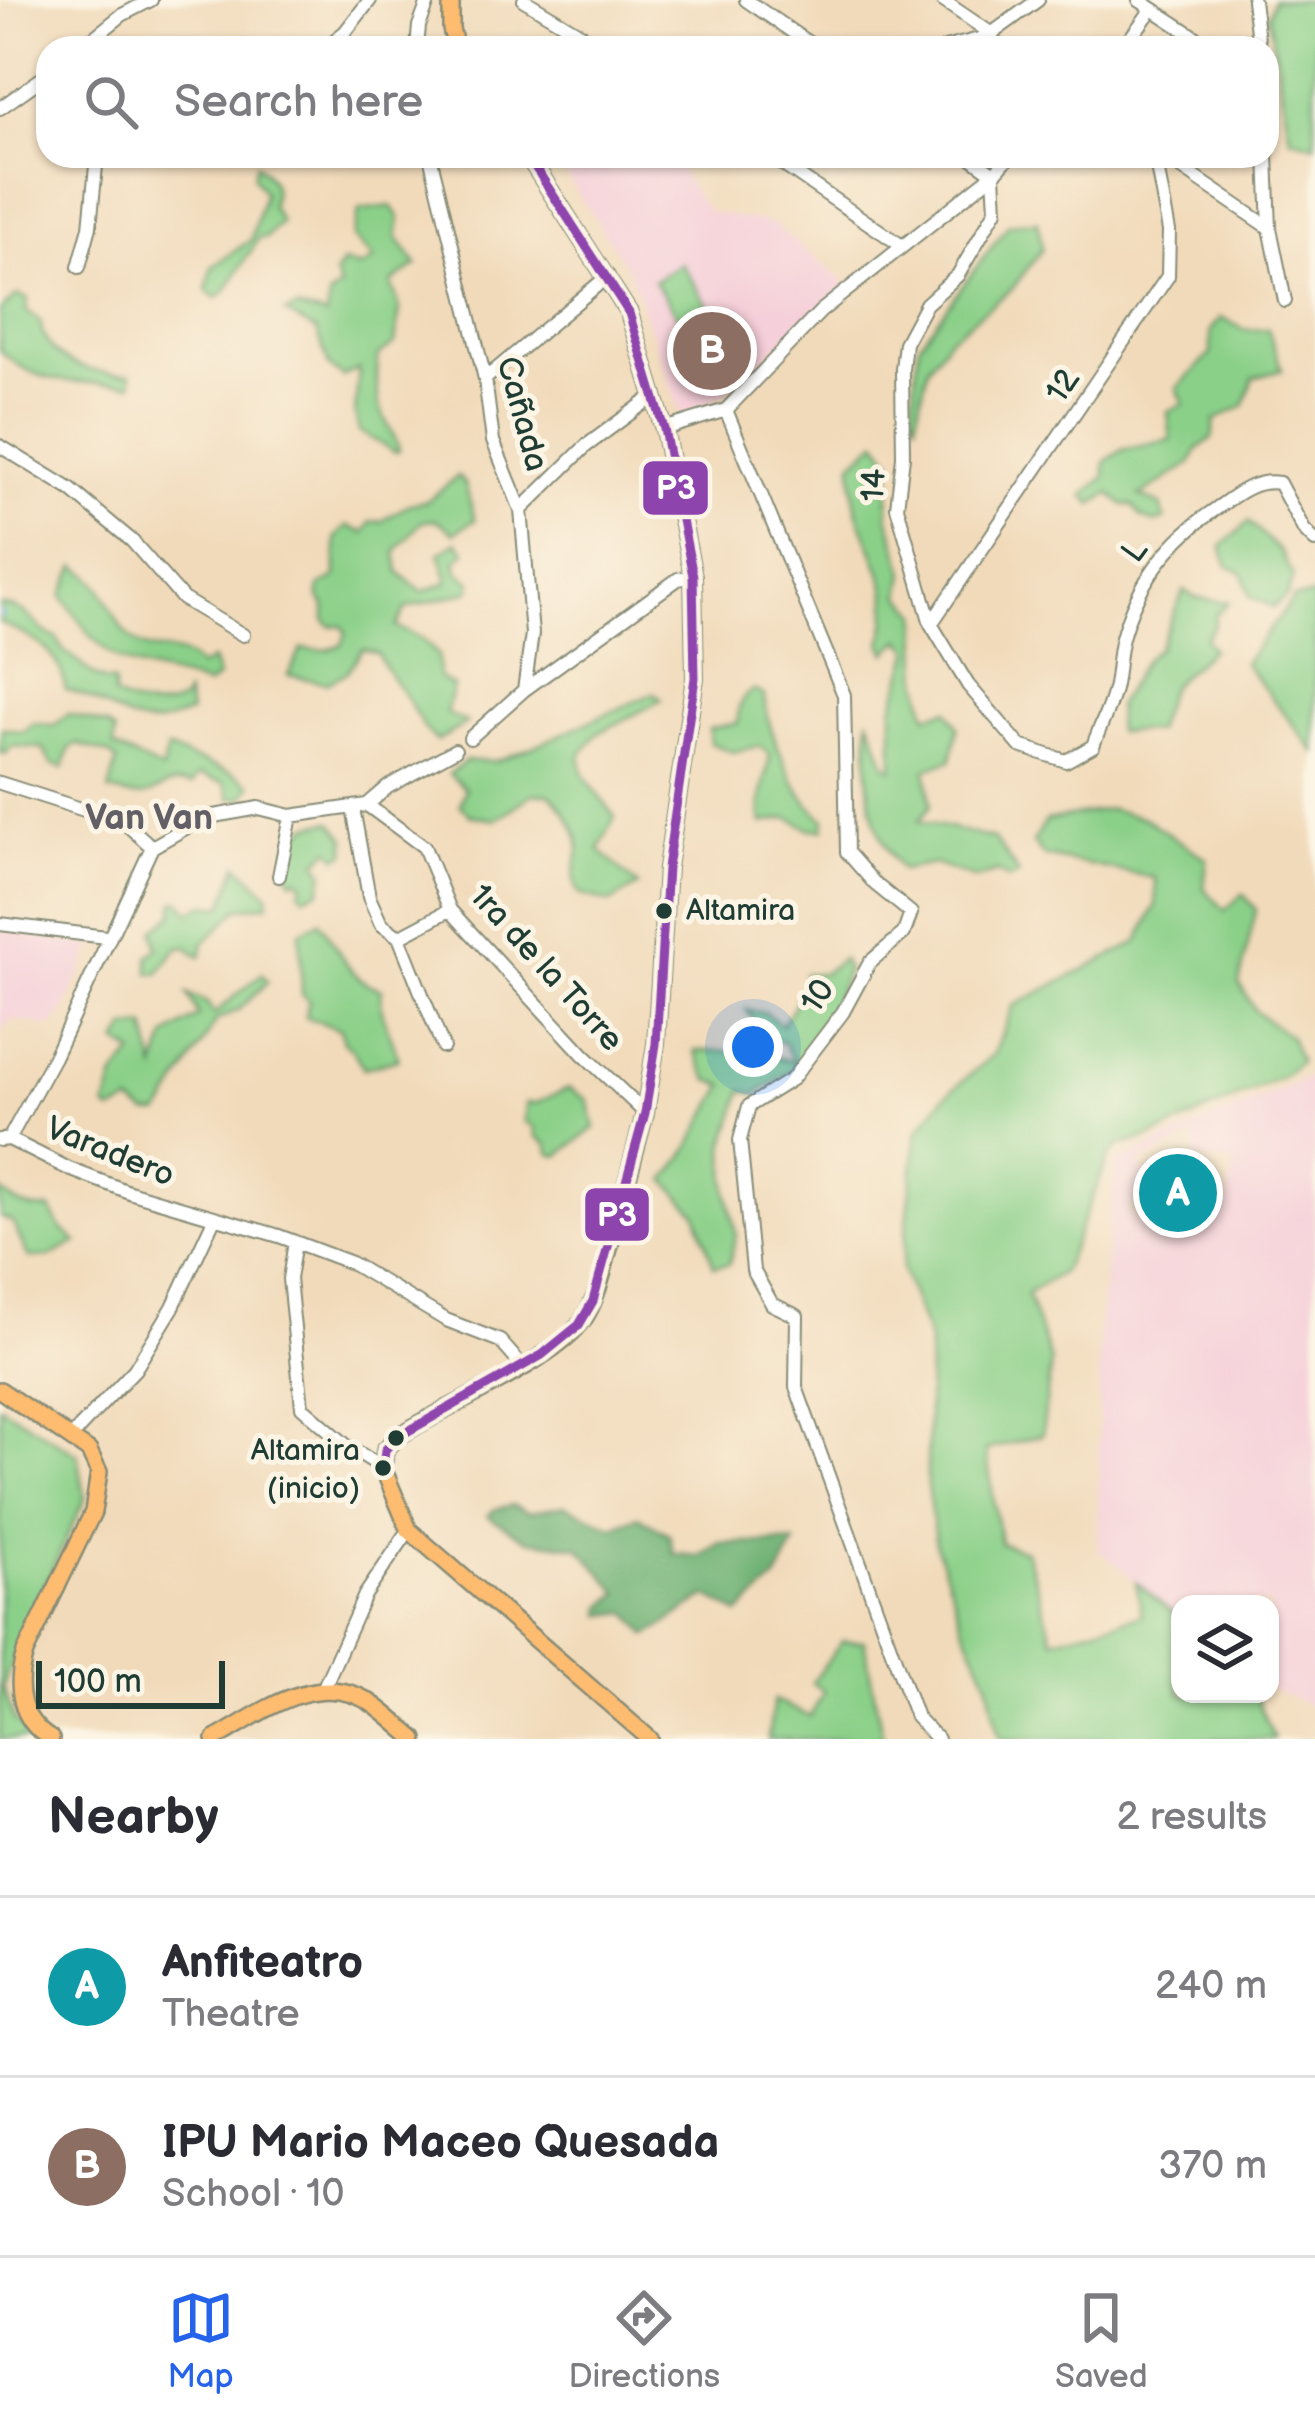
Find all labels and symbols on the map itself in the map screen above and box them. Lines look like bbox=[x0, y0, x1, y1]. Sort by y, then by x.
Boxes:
pin: B bbox=[673, 306, 751, 396]
street label: Cañada bbox=[488, 352, 556, 476]
street label: 12 bbox=[1037, 361, 1089, 411]
line badge: P3 bbox=[641, 459, 710, 517]
street label: 14 bbox=[853, 468, 895, 502]
text: P3 bbox=[656, 469, 696, 509]
street label: L bbox=[1113, 531, 1157, 571]
district label: Van Van bbox=[85, 797, 213, 840]
street label: 1ra de la Torre bbox=[461, 876, 631, 1060]
place label: Altamira bbox=[686, 893, 795, 929]
marker: Altamira bbox=[653, 900, 675, 922]
street label: 10 bbox=[792, 972, 844, 1020]
your location bbox=[723, 1017, 783, 1077]
street label: Varadero bbox=[40, 1108, 180, 1196]
pin: A bbox=[1139, 1148, 1217, 1238]
line badge: P3 bbox=[583, 1186, 651, 1243]
text: P3 bbox=[597, 1196, 637, 1236]
unlabelled marker bbox=[385, 1427, 407, 1449]
place label: Altamira (inicio) bbox=[251, 1433, 360, 1507]
marker: Altamira (inicio) bbox=[372, 1457, 394, 1479]
scale bar bbox=[36, 1655, 225, 1708]

